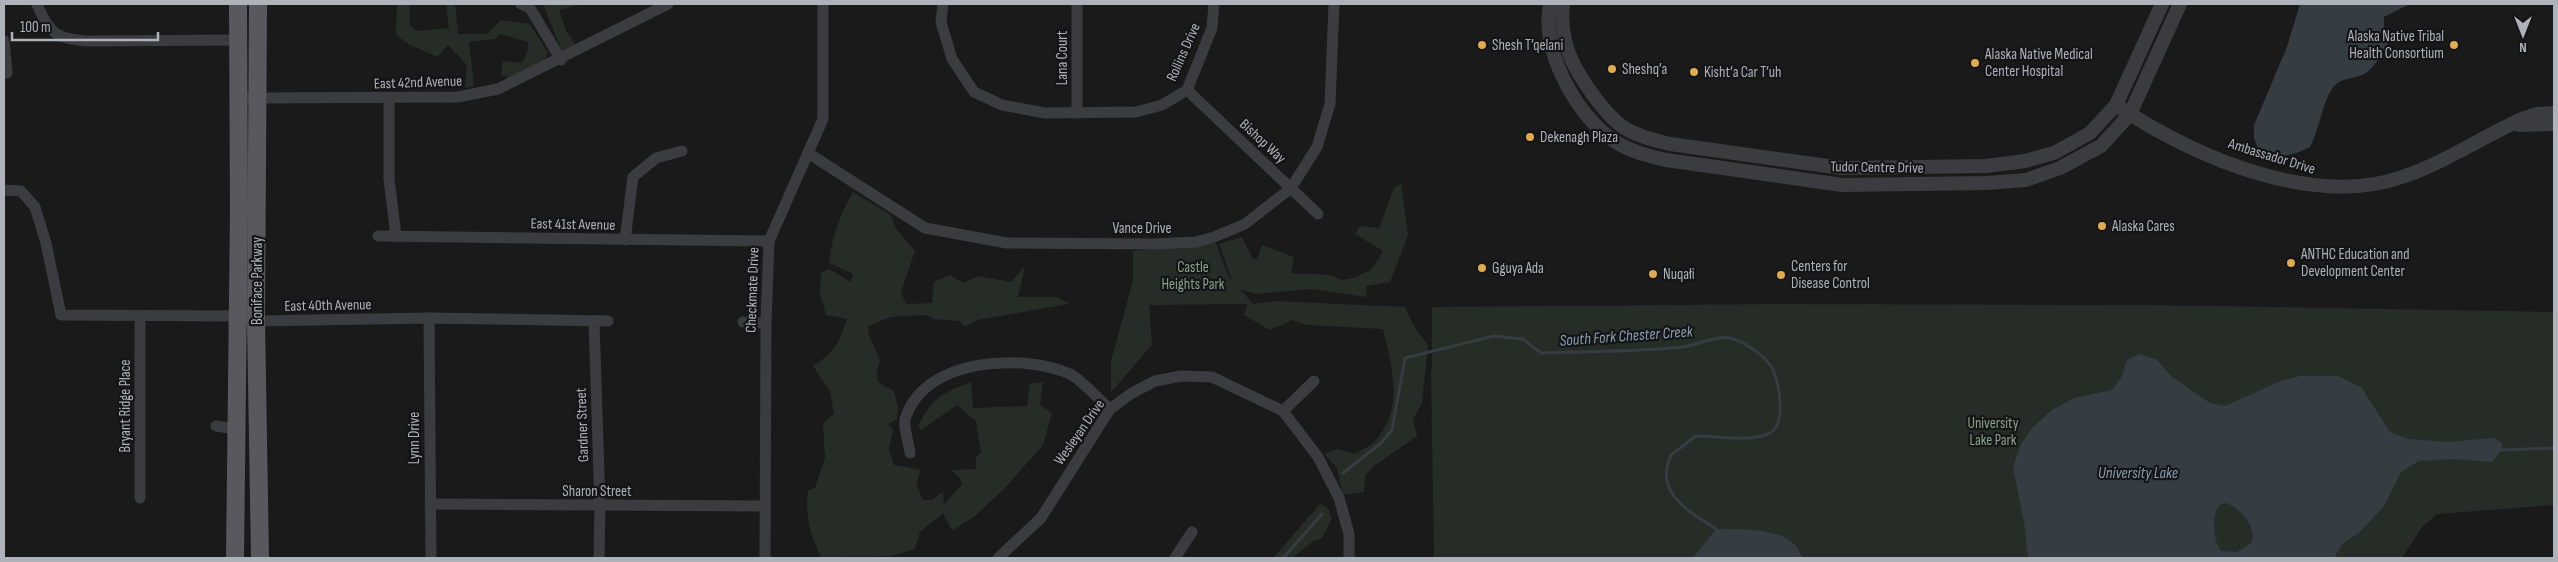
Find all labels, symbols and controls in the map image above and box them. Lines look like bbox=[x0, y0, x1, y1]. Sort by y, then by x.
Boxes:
scale bar bbox=[12, 10, 159, 42]
north arrow bbox=[2498, 10, 2548, 60]
text: 100 m bbox=[20, 18, 51, 37]
street label: Rollins Drive bbox=[1162, 20, 1205, 84]
place label: Alaska Native Tribal Health Consortium bbox=[2347, 27, 2444, 63]
street label: Lana Court bbox=[1053, 30, 1072, 85]
place label: Shesh T’qelani bbox=[1492, 36, 1563, 55]
marker: Shesh T’qelani bbox=[1476, 39, 1488, 51]
marker: Alaska Native Tribal Health Consortium bbox=[2448, 39, 2460, 51]
text: N bbox=[2519, 39, 2527, 56]
place label: Alaska Native Medical Center Hospital bbox=[1984, 45, 2093, 81]
marker: Alaska Native Medical Center Hospital bbox=[1969, 57, 1981, 69]
place label: Sheshq’a bbox=[1622, 60, 1667, 79]
marker: Sheshq’a bbox=[1606, 63, 1618, 75]
place label: Kisht‘a Car T’uh bbox=[1704, 63, 1781, 82]
marker: Kisht‘a Car T’uh bbox=[1688, 66, 1700, 78]
street label: East 42nd Avenue bbox=[374, 71, 462, 94]
street label: Bishop Way bbox=[1235, 115, 1290, 168]
place label: Dekenagh Plaza bbox=[1540, 128, 1618, 147]
marker: Dekenagh Plaza bbox=[1524, 131, 1536, 143]
street label: Ambassador Drive bbox=[2225, 134, 2318, 179]
street label: Tudor Centre Drive bbox=[1830, 157, 1924, 178]
street label: East 41st Avenue bbox=[530, 214, 615, 235]
place label: Alaska Cares bbox=[2111, 217, 2175, 236]
street label: Vance Drive bbox=[1112, 219, 1172, 238]
marker: Alaska Cares bbox=[2096, 220, 2108, 232]
street label: Boniface Parkway bbox=[248, 237, 267, 325]
place label: ANTHC Education and Development Center bbox=[2300, 245, 2409, 281]
street label: Checkmate Drive bbox=[742, 247, 763, 333]
place label: Centers for Disease Control bbox=[1791, 257, 1870, 293]
marker: ANTHC Education and Development Center bbox=[2285, 257, 2297, 269]
park label: Castle Heights Park bbox=[1161, 258, 1225, 294]
place label: Gguya Ada bbox=[1492, 259, 1544, 278]
marker: Gguya Ada bbox=[1476, 262, 1488, 274]
place label: Nuqałi bbox=[1663, 265, 1695, 284]
marker: Nuqałi bbox=[1647, 268, 1659, 280]
marker: Centers for Disease Control bbox=[1775, 269, 1787, 281]
street label: East 40th Avenue bbox=[284, 295, 372, 316]
water label: South Fork Chester Creek bbox=[1559, 322, 1694, 351]
street label: Bryant Ridge Place bbox=[116, 359, 135, 453]
street label: Gardner Street bbox=[572, 387, 593, 462]
street label: Wesleyan Drive bbox=[1050, 396, 1109, 469]
street label: Lynn Drive bbox=[405, 412, 424, 464]
park label: University Lake Park bbox=[1967, 414, 2019, 450]
water label: University Lake bbox=[2098, 464, 2178, 483]
street label: Sharon Street bbox=[562, 482, 632, 501]

